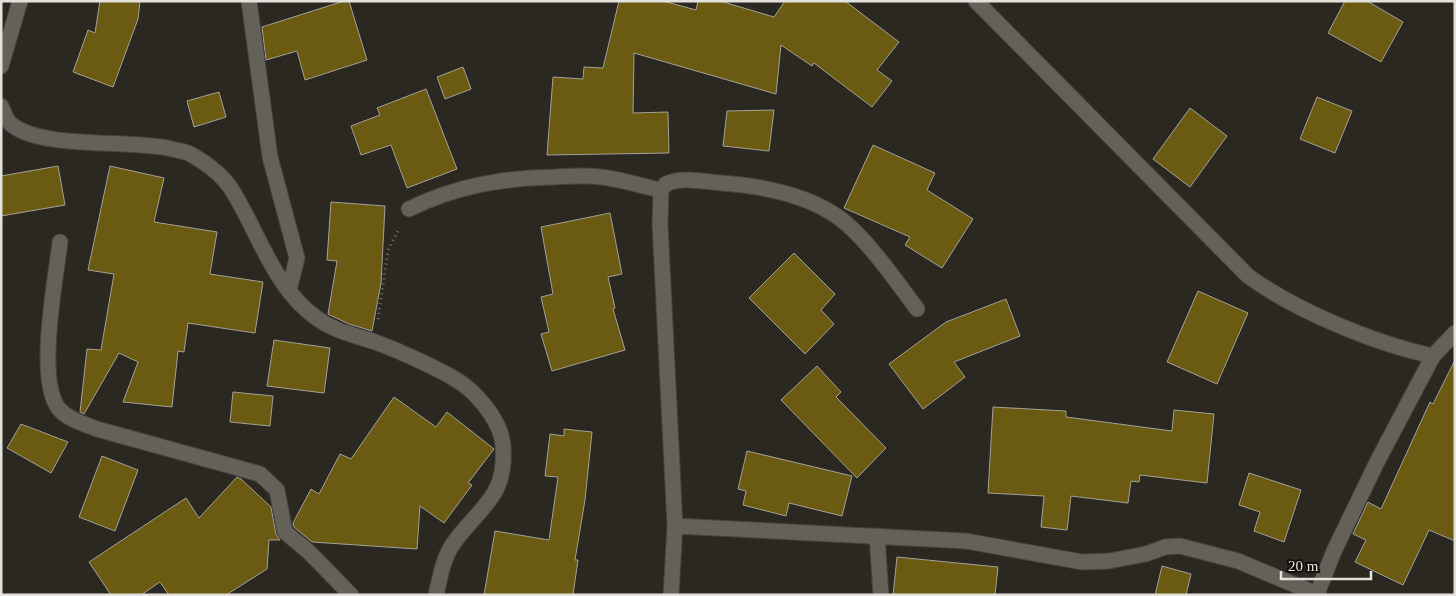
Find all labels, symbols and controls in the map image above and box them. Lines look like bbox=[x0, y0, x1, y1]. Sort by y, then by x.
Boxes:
scale bar bbox=[1281, 548, 1371, 580]
text: 20 m bbox=[1288, 558, 1319, 574]

